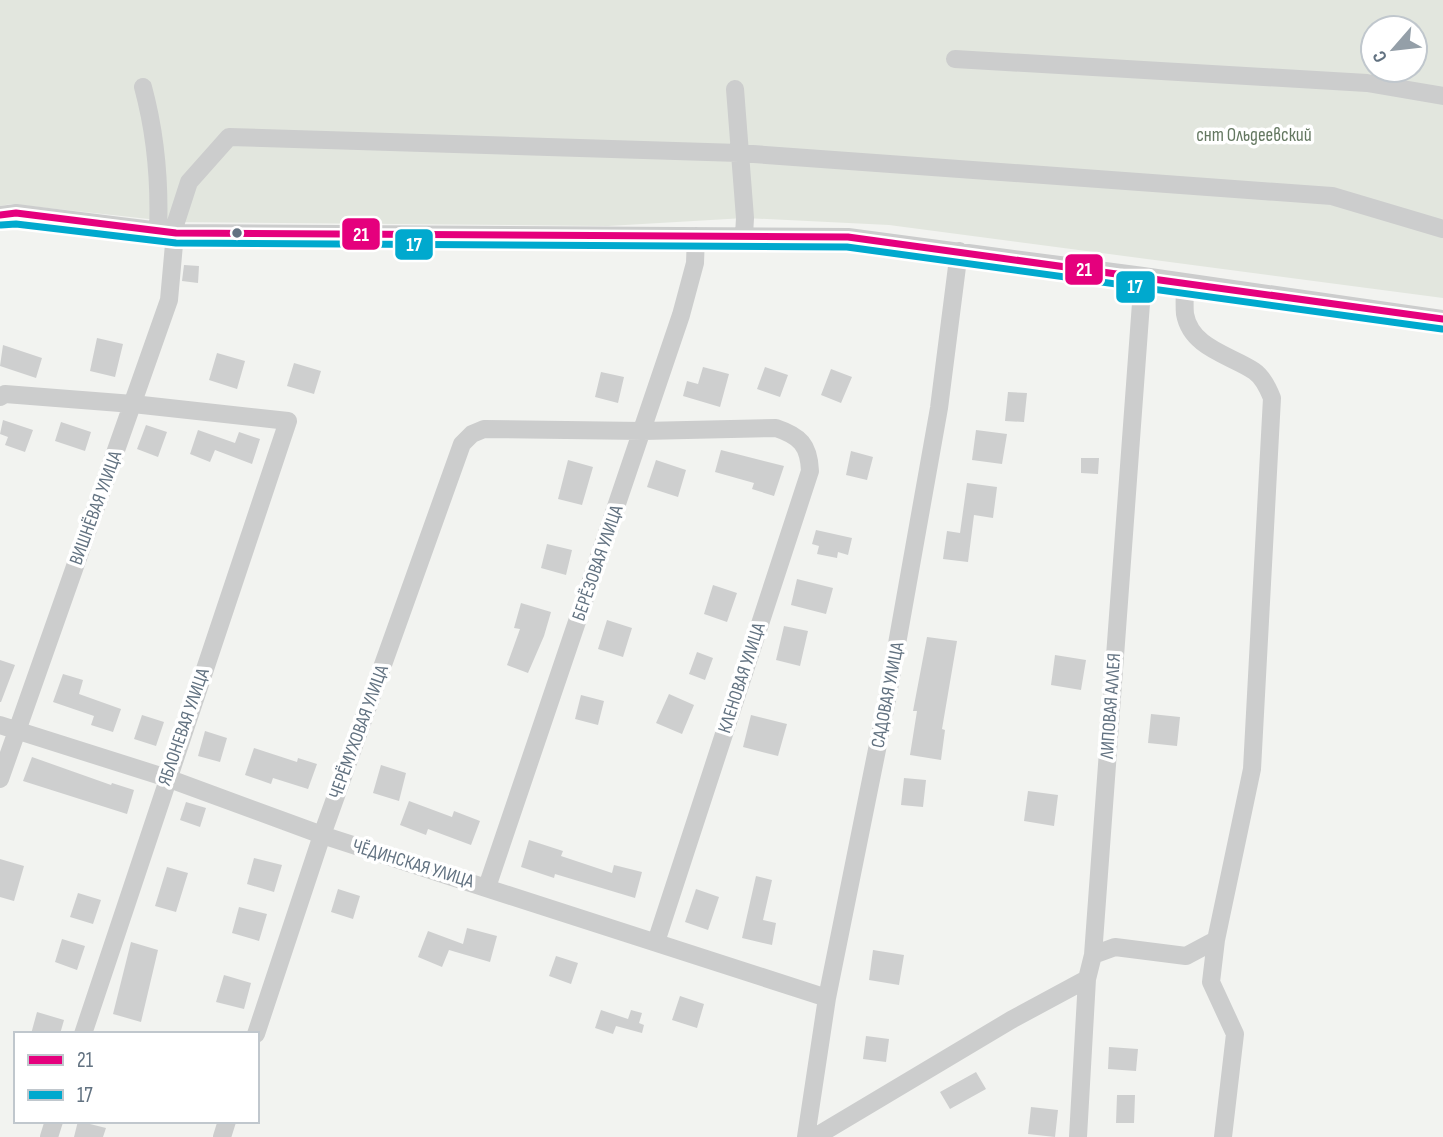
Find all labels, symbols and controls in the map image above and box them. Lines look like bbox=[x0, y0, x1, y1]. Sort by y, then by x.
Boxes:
north arrow bbox=[1359, 14, 1429, 84]
text: С bbox=[1368, 46, 1393, 66]
park label: снт Ольдеевский bbox=[1196, 124, 1312, 147]
line badge: 21 bbox=[341, 217, 381, 251]
text: 21 bbox=[353, 224, 369, 247]
unlabelled marker bbox=[230, 226, 244, 240]
line badge: 17 bbox=[394, 228, 434, 261]
text: 17 bbox=[406, 234, 423, 257]
line badge: 21 bbox=[1064, 253, 1104, 286]
text: 21 bbox=[1076, 259, 1092, 282]
line badge: 17 bbox=[1115, 270, 1156, 304]
text: 17 bbox=[1127, 276, 1144, 299]
street label: ВИШНЁВАЯ УЛИЦА bbox=[65, 447, 128, 568]
street label: БЕРЁЗОВАЯ УЛИЦА bbox=[567, 501, 629, 624]
street label: КЛЕНОВАЯ УЛИЦА bbox=[713, 619, 771, 736]
street label: САДОВАЯ УЛИЦА bbox=[866, 639, 910, 750]
street label: ЛИПОВАЯ АЛЛЕЯ bbox=[1096, 652, 1126, 761]
street label: ЧЕРЁМУХОВАЯ УЛИЦА bbox=[324, 661, 394, 802]
street label: ЯБЛОНЕВАЯ УЛИЦА bbox=[153, 664, 215, 789]
street label: ЧЁДИНСКАЯ УЛИЦА bbox=[349, 835, 477, 894]
legend bbox=[14, 1032, 259, 1123]
text: 21 bbox=[77, 1048, 94, 1073]
text: 17 bbox=[77, 1083, 93, 1108]

